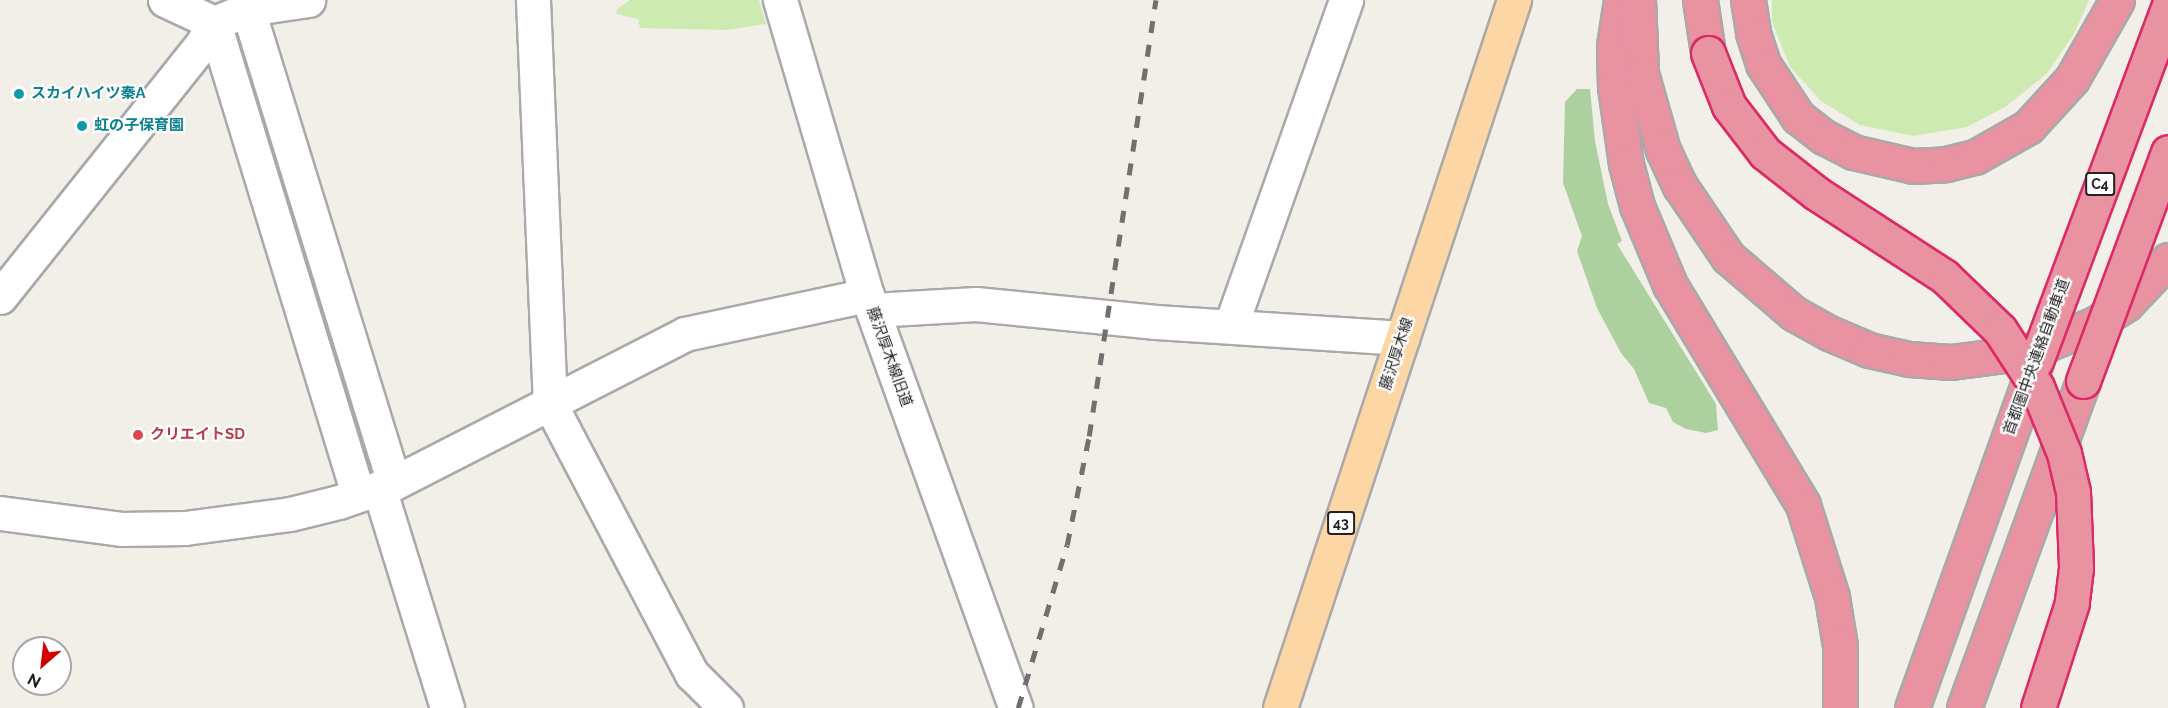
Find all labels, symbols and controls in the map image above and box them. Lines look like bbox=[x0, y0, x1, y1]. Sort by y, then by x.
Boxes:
place label: スカイハイツ秦A bbox=[31, 85, 146, 103]
marker: スカイハイツ秦A bbox=[12, 87, 26, 101]
place label: 虹の子保育園 bbox=[94, 117, 184, 135]
marker: 虹の子保育園 bbox=[75, 119, 89, 133]
road number: C4 bbox=[2085, 173, 2115, 195]
street label: 首都圏中央連絡自動車道 bbox=[2000, 276, 2074, 438]
street label: 藤沢厚木線旧道 bbox=[863, 305, 915, 409]
street label: 藤沢厚木線 bbox=[1377, 316, 1417, 392]
place label: クリエイトSD bbox=[150, 426, 245, 444]
marker: クリエイトSD bbox=[131, 428, 145, 442]
road number: 43 bbox=[1326, 512, 1356, 534]
north arrow bbox=[12, 636, 72, 696]
text: N bbox=[24, 669, 44, 692]

